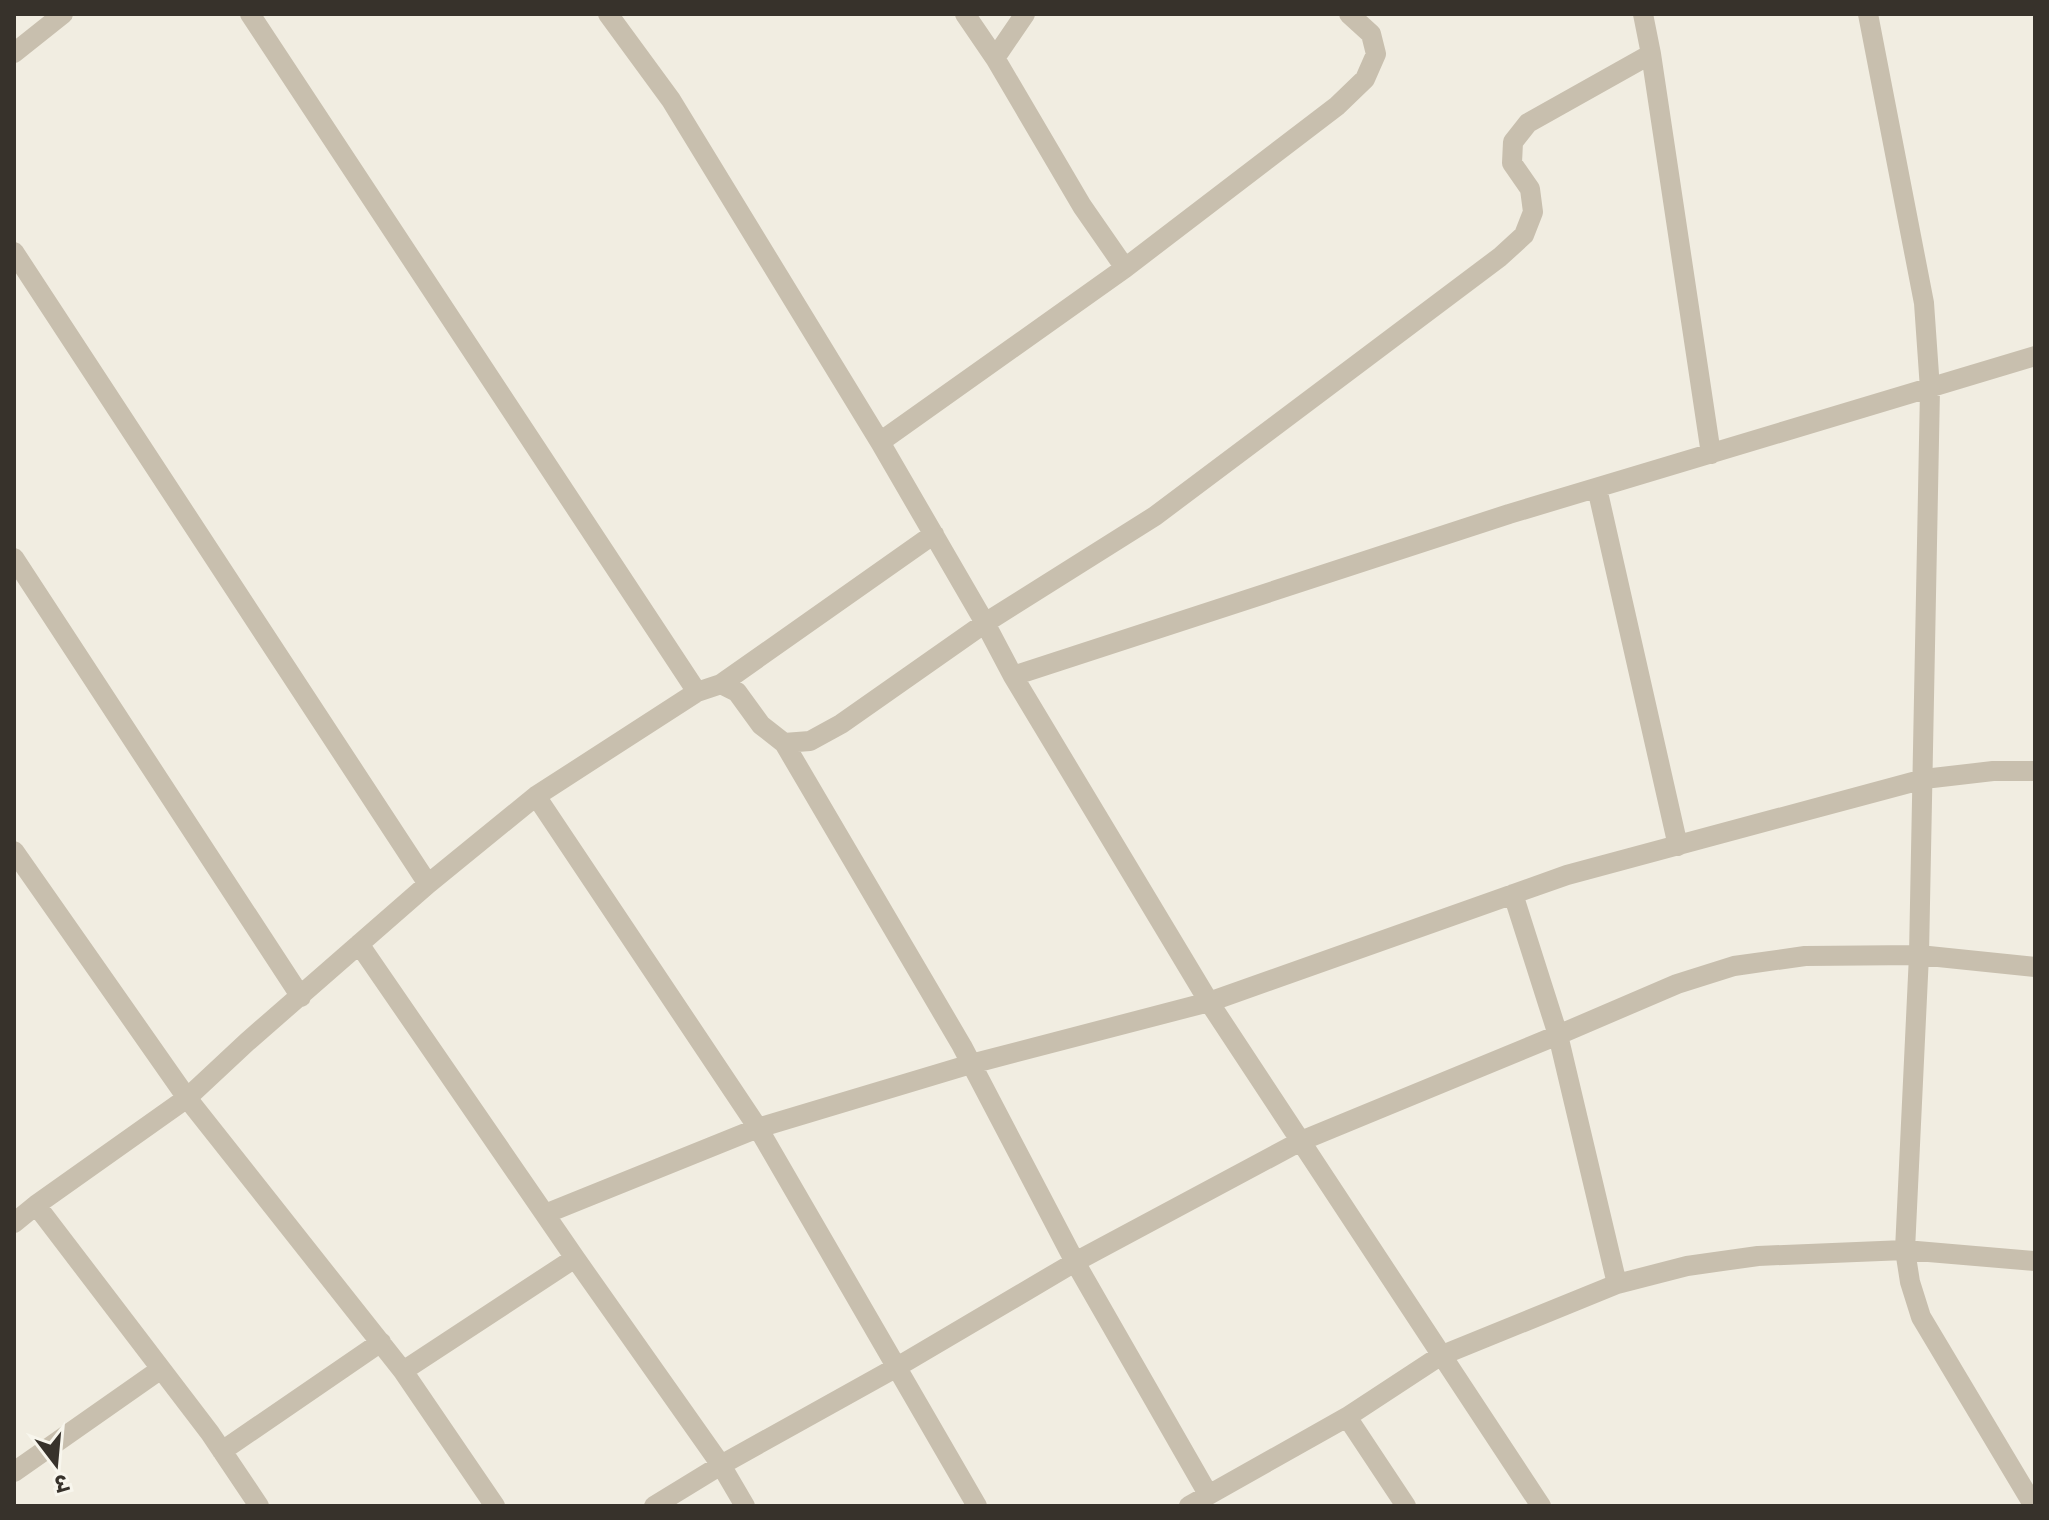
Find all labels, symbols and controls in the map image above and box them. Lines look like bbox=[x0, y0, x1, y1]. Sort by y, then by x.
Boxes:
north arrow bbox=[16, 1424, 96, 1504]
text: उ bbox=[51, 1466, 73, 1500]

